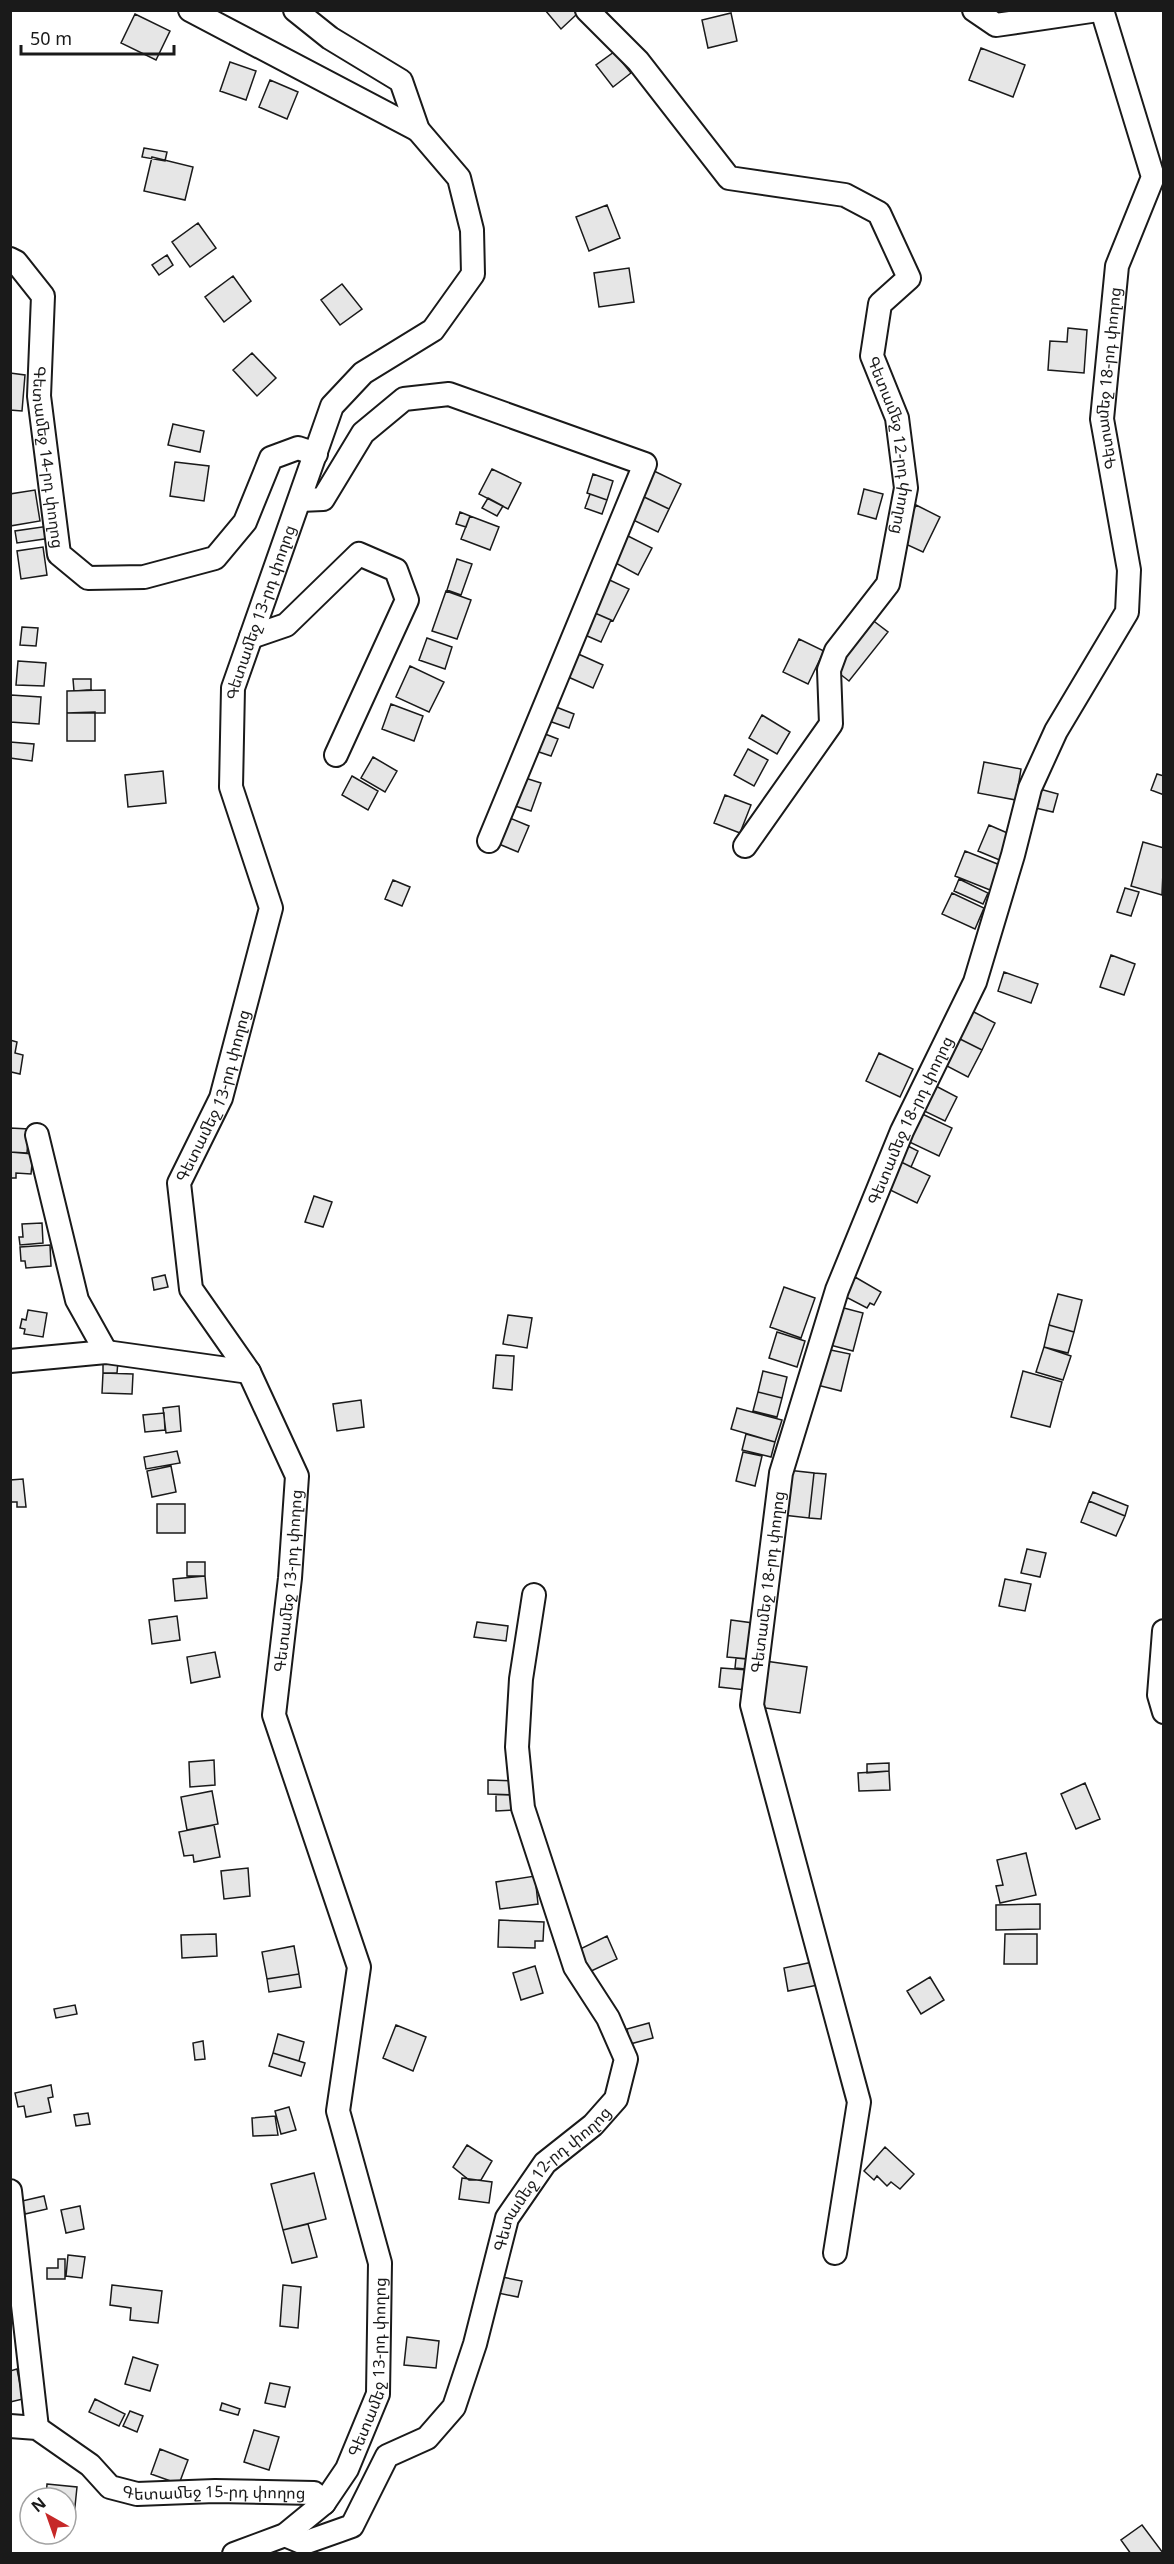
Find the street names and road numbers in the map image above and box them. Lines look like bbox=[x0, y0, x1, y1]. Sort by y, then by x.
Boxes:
street label: Գետամեջ 18-րդ փողոց bbox=[1091, 286, 1126, 471]
street label: Գետամեջ 12-րդ փողոց bbox=[862, 353, 918, 536]
street label: Գետամեջ 14-րդ փողոց bbox=[28, 366, 69, 550]
street label: Գետամեջ 13-րդ փողոց bbox=[222, 522, 300, 700]
street label: Գետամեջ 13-րդ փողոց bbox=[170, 1007, 255, 1186]
street label: Գետամեջ 18-րդ փողոց bbox=[862, 1032, 958, 1208]
street label: Գետամեջ 13-րդ փողոց bbox=[268, 1489, 307, 1674]
street label: Գետամեջ 18-րդ փողոց bbox=[745, 1490, 790, 1674]
street label: Գետամեջ 12-րդ փողոց bbox=[488, 2102, 616, 2254]
street label: Գետամեջ 13-րդ փողոց bbox=[342, 2277, 391, 2460]
street label: Գետամեջ 15-րդ փողոց bbox=[120, 2480, 306, 2505]

